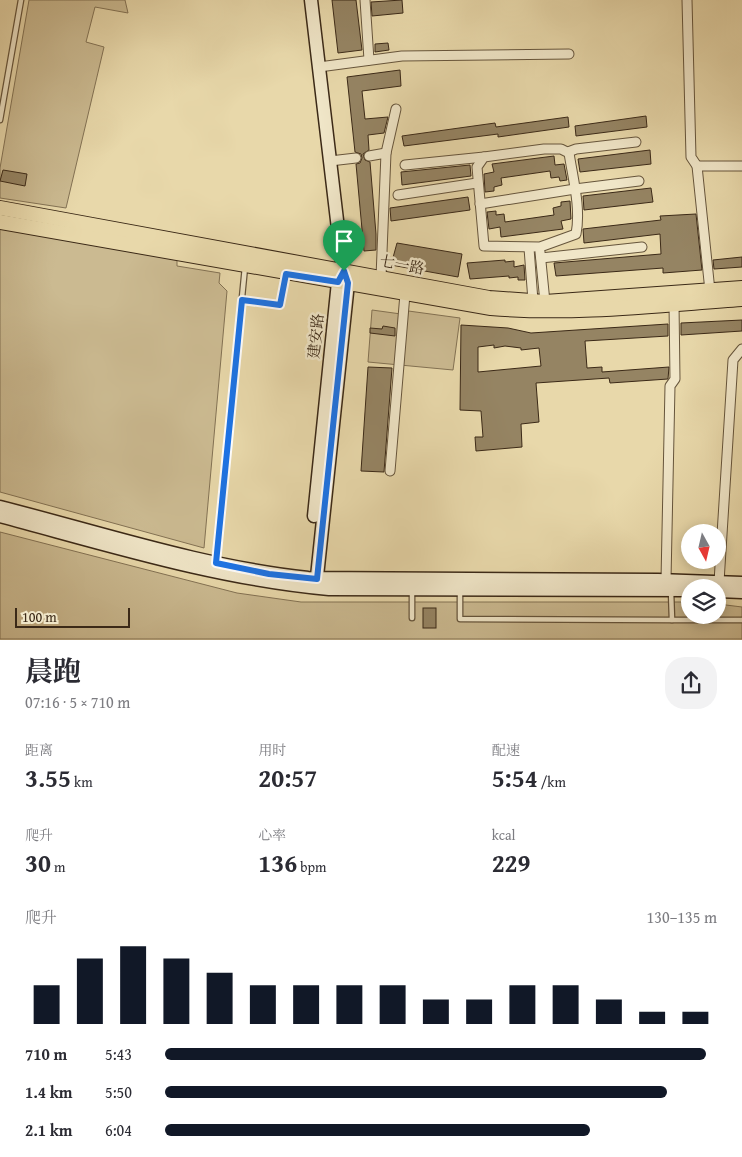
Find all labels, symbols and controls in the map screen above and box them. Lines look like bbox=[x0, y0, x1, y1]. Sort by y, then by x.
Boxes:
pin bbox=[323, 220, 365, 271]
icon: arrive bbox=[330, 227, 358, 255]
street label: 七一路 bbox=[378, 250, 426, 279]
street label: 建安路 bbox=[303, 312, 328, 359]
north arrow bbox=[681, 524, 726, 569]
map controls bbox=[681, 524, 726, 624]
button: layers bbox=[681, 579, 726, 624]
scale bar bbox=[15, 604, 130, 628]
text: 100 m bbox=[22, 607, 57, 627]
text: 晨跑 bbox=[25, 650, 81, 691]
button: share bbox=[665, 657, 717, 709]
text: 07:16 · 5 × 710 m bbox=[25, 690, 130, 714]
text: 距离 bbox=[25, 740, 53, 760]
text: 用时 bbox=[258, 740, 286, 760]
text: 配速 bbox=[492, 740, 520, 760]
text: 3.55 bbox=[25, 760, 71, 796]
text: 20:57 bbox=[258, 760, 317, 796]
text: 5:54 bbox=[492, 760, 538, 796]
text: km bbox=[71, 772, 93, 792]
text: /km bbox=[538, 772, 566, 792]
text: 爬升 bbox=[25, 825, 53, 845]
text: 心率 bbox=[258, 825, 286, 845]
text: kcal bbox=[492, 825, 516, 845]
text: 30 bbox=[25, 845, 51, 881]
text: 136 bbox=[258, 845, 297, 881]
text: 229 bbox=[492, 845, 531, 881]
text: m bbox=[51, 857, 65, 877]
text: bpm bbox=[297, 857, 327, 877]
text: 爬升 bbox=[25, 905, 57, 929]
text: 130–135 m bbox=[647, 905, 717, 929]
text: 710 m bbox=[25, 1042, 67, 1066]
text: 5:43 bbox=[105, 1042, 132, 1066]
text: 1.4 km bbox=[25, 1080, 72, 1104]
text: 5:50 bbox=[105, 1080, 132, 1104]
text: 2.1 km bbox=[25, 1118, 72, 1142]
text: 6:04 bbox=[105, 1118, 132, 1142]

